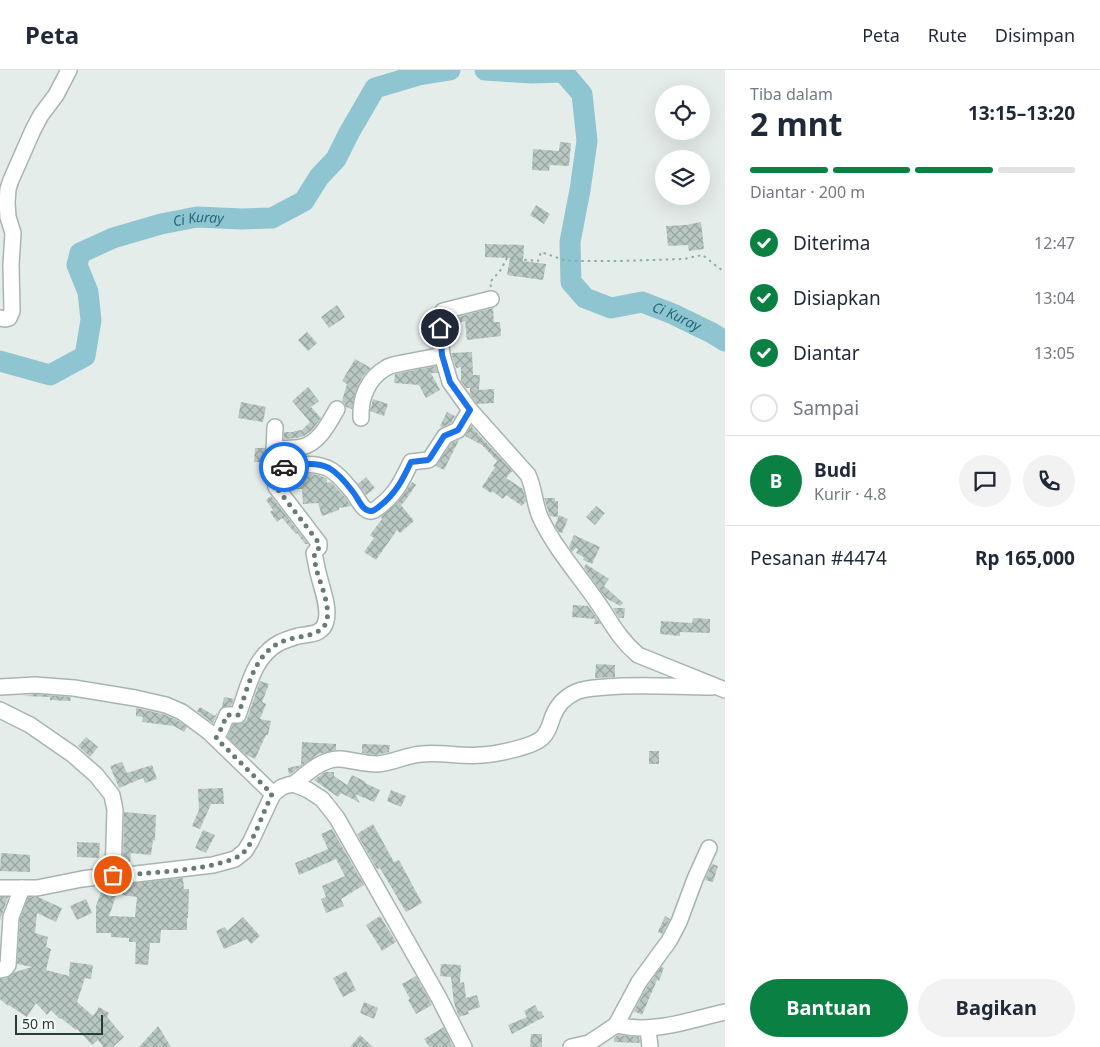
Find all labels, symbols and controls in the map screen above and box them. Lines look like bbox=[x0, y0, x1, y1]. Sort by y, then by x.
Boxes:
text: Peta bbox=[25, 18, 79, 51]
text: Peta bbox=[862, 23, 900, 47]
text: Rute bbox=[928, 23, 967, 47]
text: Disimpan bbox=[995, 23, 1075, 47]
text: Tiba dalam bbox=[750, 83, 833, 105]
map controls bbox=[655, 85, 710, 205]
button: locate bbox=[655, 85, 710, 140]
text: 13:15–13:20 bbox=[968, 100, 1075, 126]
text: 2 mnt bbox=[750, 102, 843, 145]
button: layers bbox=[655, 150, 710, 205]
text: Diantar · 200 m bbox=[750, 181, 865, 203]
water label: Ci Kuray bbox=[171, 207, 226, 231]
icon: check bbox=[750, 229, 778, 257]
text: Diterima bbox=[793, 230, 871, 256]
text: 12:47 bbox=[1034, 232, 1075, 254]
icon: check bbox=[750, 284, 778, 312]
text: Disiapkan bbox=[793, 285, 881, 311]
text: 13:04 bbox=[1034, 287, 1075, 309]
water label: Ci Kuray bbox=[650, 297, 705, 336]
pin bbox=[419, 307, 461, 349]
icon: home bbox=[426, 314, 454, 342]
icon: check bbox=[750, 339, 778, 367]
text: Diantar bbox=[793, 340, 860, 366]
text: 13:05 bbox=[1034, 342, 1075, 364]
text: Sampai bbox=[793, 395, 859, 421]
courier bbox=[259, 442, 309, 492]
icon: car bbox=[270, 453, 298, 481]
button: chat bbox=[959, 455, 1011, 507]
button: phone bbox=[1023, 455, 1075, 507]
text: Budi bbox=[814, 457, 857, 483]
text: B bbox=[770, 468, 782, 494]
text: Kurir · 4.8 bbox=[814, 483, 886, 505]
text: Pesanan #4474 bbox=[750, 545, 887, 571]
text: Rp 165,000 bbox=[975, 545, 1075, 571]
pin bbox=[92, 854, 134, 896]
icon: bag bbox=[99, 861, 127, 889]
button: Bantuan bbox=[750, 979, 908, 1037]
button: Bagikan bbox=[918, 979, 1075, 1037]
scale bar bbox=[15, 1012, 102, 1035]
text: 50 m bbox=[22, 1014, 55, 1033]

